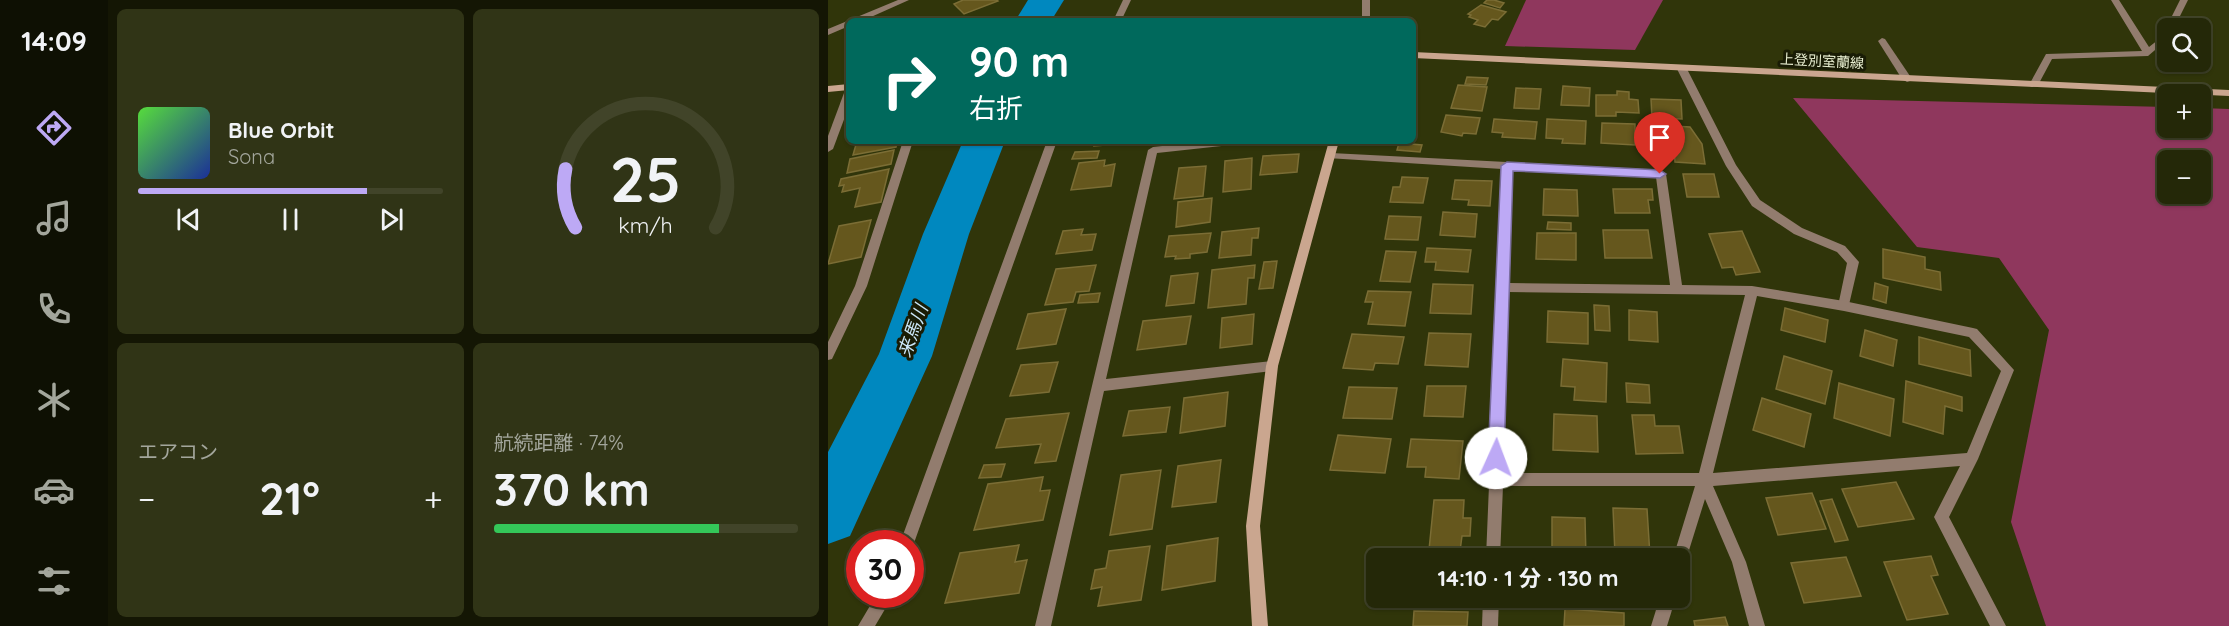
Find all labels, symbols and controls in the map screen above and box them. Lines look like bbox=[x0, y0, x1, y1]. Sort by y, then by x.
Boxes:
map controls bbox=[2157, 18, 2211, 204]
button: search bbox=[2157, 18, 2211, 72]
text: 14:09 bbox=[21, 24, 87, 58]
text: 90 m bbox=[969, 35, 1069, 88]
icon: right bbox=[870, 42, 948, 120]
street label: 上登別室蘭線 bbox=[1780, 50, 1864, 72]
button: + bbox=[2157, 84, 2211, 138]
text: 右折 bbox=[969, 91, 1023, 125]
icon: directions bbox=[33, 107, 75, 149]
pin bbox=[1634, 112, 1685, 174]
text: Blue Orbit bbox=[228, 116, 334, 144]
icon: arrive bbox=[1643, 121, 1676, 154]
text: 25 bbox=[610, 141, 681, 219]
text: Sona bbox=[228, 144, 275, 169]
button: − bbox=[2157, 150, 2211, 204]
icon: music bbox=[33, 197, 75, 239]
icon: previous bbox=[172, 203, 205, 236]
icon: pause bbox=[274, 203, 307, 236]
icon: next bbox=[375, 203, 408, 236]
text: km/h bbox=[619, 213, 673, 239]
icon: phone bbox=[33, 288, 75, 330]
water label: 来馬川 bbox=[892, 300, 933, 360]
icon: climate bbox=[33, 379, 75, 421]
position arrow bbox=[1464, 426, 1528, 490]
text: 航続距離 · 74% bbox=[494, 430, 624, 455]
text: エアコン bbox=[138, 439, 218, 464]
text: 370 km bbox=[494, 461, 650, 517]
icon: car bbox=[33, 469, 75, 511]
text: 21° bbox=[259, 470, 320, 526]
text: − bbox=[138, 478, 155, 519]
text: + bbox=[424, 478, 442, 519]
speed limit sign: 30 bbox=[846, 530, 924, 608]
icon: filters bbox=[33, 560, 75, 602]
text: 14:10 · 1 分 · 130 m bbox=[1437, 564, 1619, 592]

